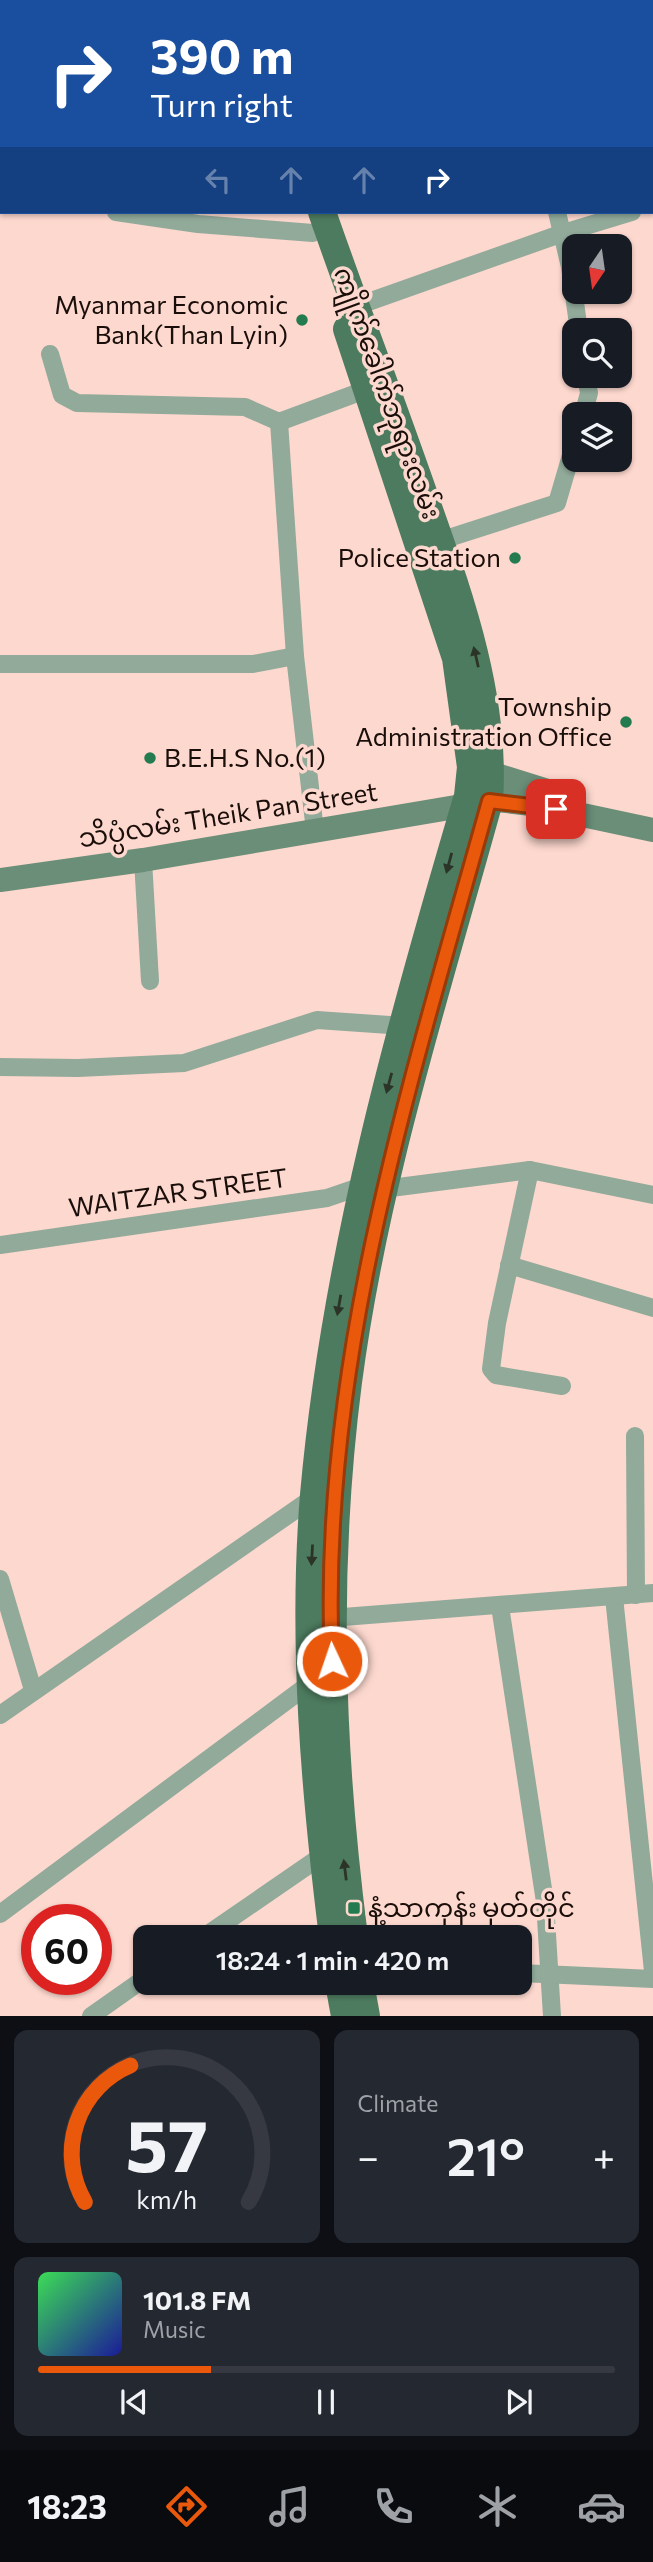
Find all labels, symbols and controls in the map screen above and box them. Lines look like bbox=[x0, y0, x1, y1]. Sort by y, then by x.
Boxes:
text: 390 m bbox=[150, 24, 293, 84]
icon: right bbox=[35, 28, 126, 119]
text: Turn right bbox=[150, 84, 293, 124]
icon: left bbox=[199, 161, 237, 199]
icon: ahead bbox=[272, 161, 310, 199]
icon: ahead bbox=[345, 161, 383, 199]
icon: right bbox=[418, 161, 456, 199]
north arrow bbox=[562, 234, 632, 304]
map controls bbox=[562, 234, 632, 472]
street label: ကျိုက်ခေါက်ဘုရားလမ်း bbox=[322, 262, 448, 525]
place label: Myanmar Economic Bank(Than Lyin) bbox=[54, 288, 288, 349]
marker: Myanmar Economic Bank(Than Lyin) bbox=[294, 312, 310, 328]
button: search bbox=[562, 318, 632, 388]
button: layers bbox=[562, 402, 632, 472]
place label: Police Station bbox=[338, 541, 501, 572]
marker: Police Station bbox=[507, 550, 523, 566]
one-way arrow bbox=[470, 646, 481, 668]
place label: Township Administration Office bbox=[355, 690, 612, 751]
marker: Township Administration Office bbox=[618, 714, 634, 730]
place label: B.E.H.S No.(1) bbox=[164, 741, 326, 772]
marker: B.E.H.S No.(1) bbox=[142, 750, 158, 766]
street label: သိပ္ပံလမ်း Theik Pan Street bbox=[76, 775, 381, 860]
pin bbox=[526, 779, 586, 839]
icon: arrive bbox=[537, 790, 575, 828]
one-way arrow bbox=[443, 853, 453, 874]
one-way arrow bbox=[383, 1072, 394, 1094]
street label: WAITZAR STREET bbox=[66, 1161, 289, 1222]
one-way arrow bbox=[334, 1294, 345, 1316]
one-way arrow bbox=[306, 1544, 317, 1566]
position arrow bbox=[295, 1624, 369, 1698]
one-way arrow bbox=[340, 1858, 351, 1880]
place label: နံ့သာကုန်း မှတ်တိုင် bbox=[368, 1891, 575, 1929]
marker: နံ့သာကုန်း မှတ်တိုင် bbox=[346, 1900, 362, 1916]
speed limit sign: 60 bbox=[21, 1904, 112, 1995]
text: 18:24 · 1 min · 420 m bbox=[216, 1944, 449, 1975]
text: Climate bbox=[358, 2089, 439, 2117]
text: 57 bbox=[126, 2099, 208, 2188]
text: 21° bbox=[447, 2123, 525, 2187]
text: − bbox=[358, 2132, 379, 2179]
text: + bbox=[593, 2132, 615, 2179]
text: km/h bbox=[136, 2184, 197, 2214]
text: 101.8 FM bbox=[143, 2284, 251, 2315]
text: Music bbox=[143, 2315, 206, 2343]
icon: previous bbox=[115, 2383, 153, 2421]
icon: pause bbox=[307, 2383, 345, 2421]
icon: next bbox=[500, 2383, 538, 2421]
icon: directions bbox=[162, 2482, 211, 2531]
icon: music bbox=[265, 2482, 314, 2531]
icon: phone bbox=[369, 2482, 418, 2531]
icon: climate bbox=[473, 2482, 522, 2531]
icon: car bbox=[577, 2482, 626, 2531]
text: 18:23 bbox=[27, 2486, 107, 2526]

